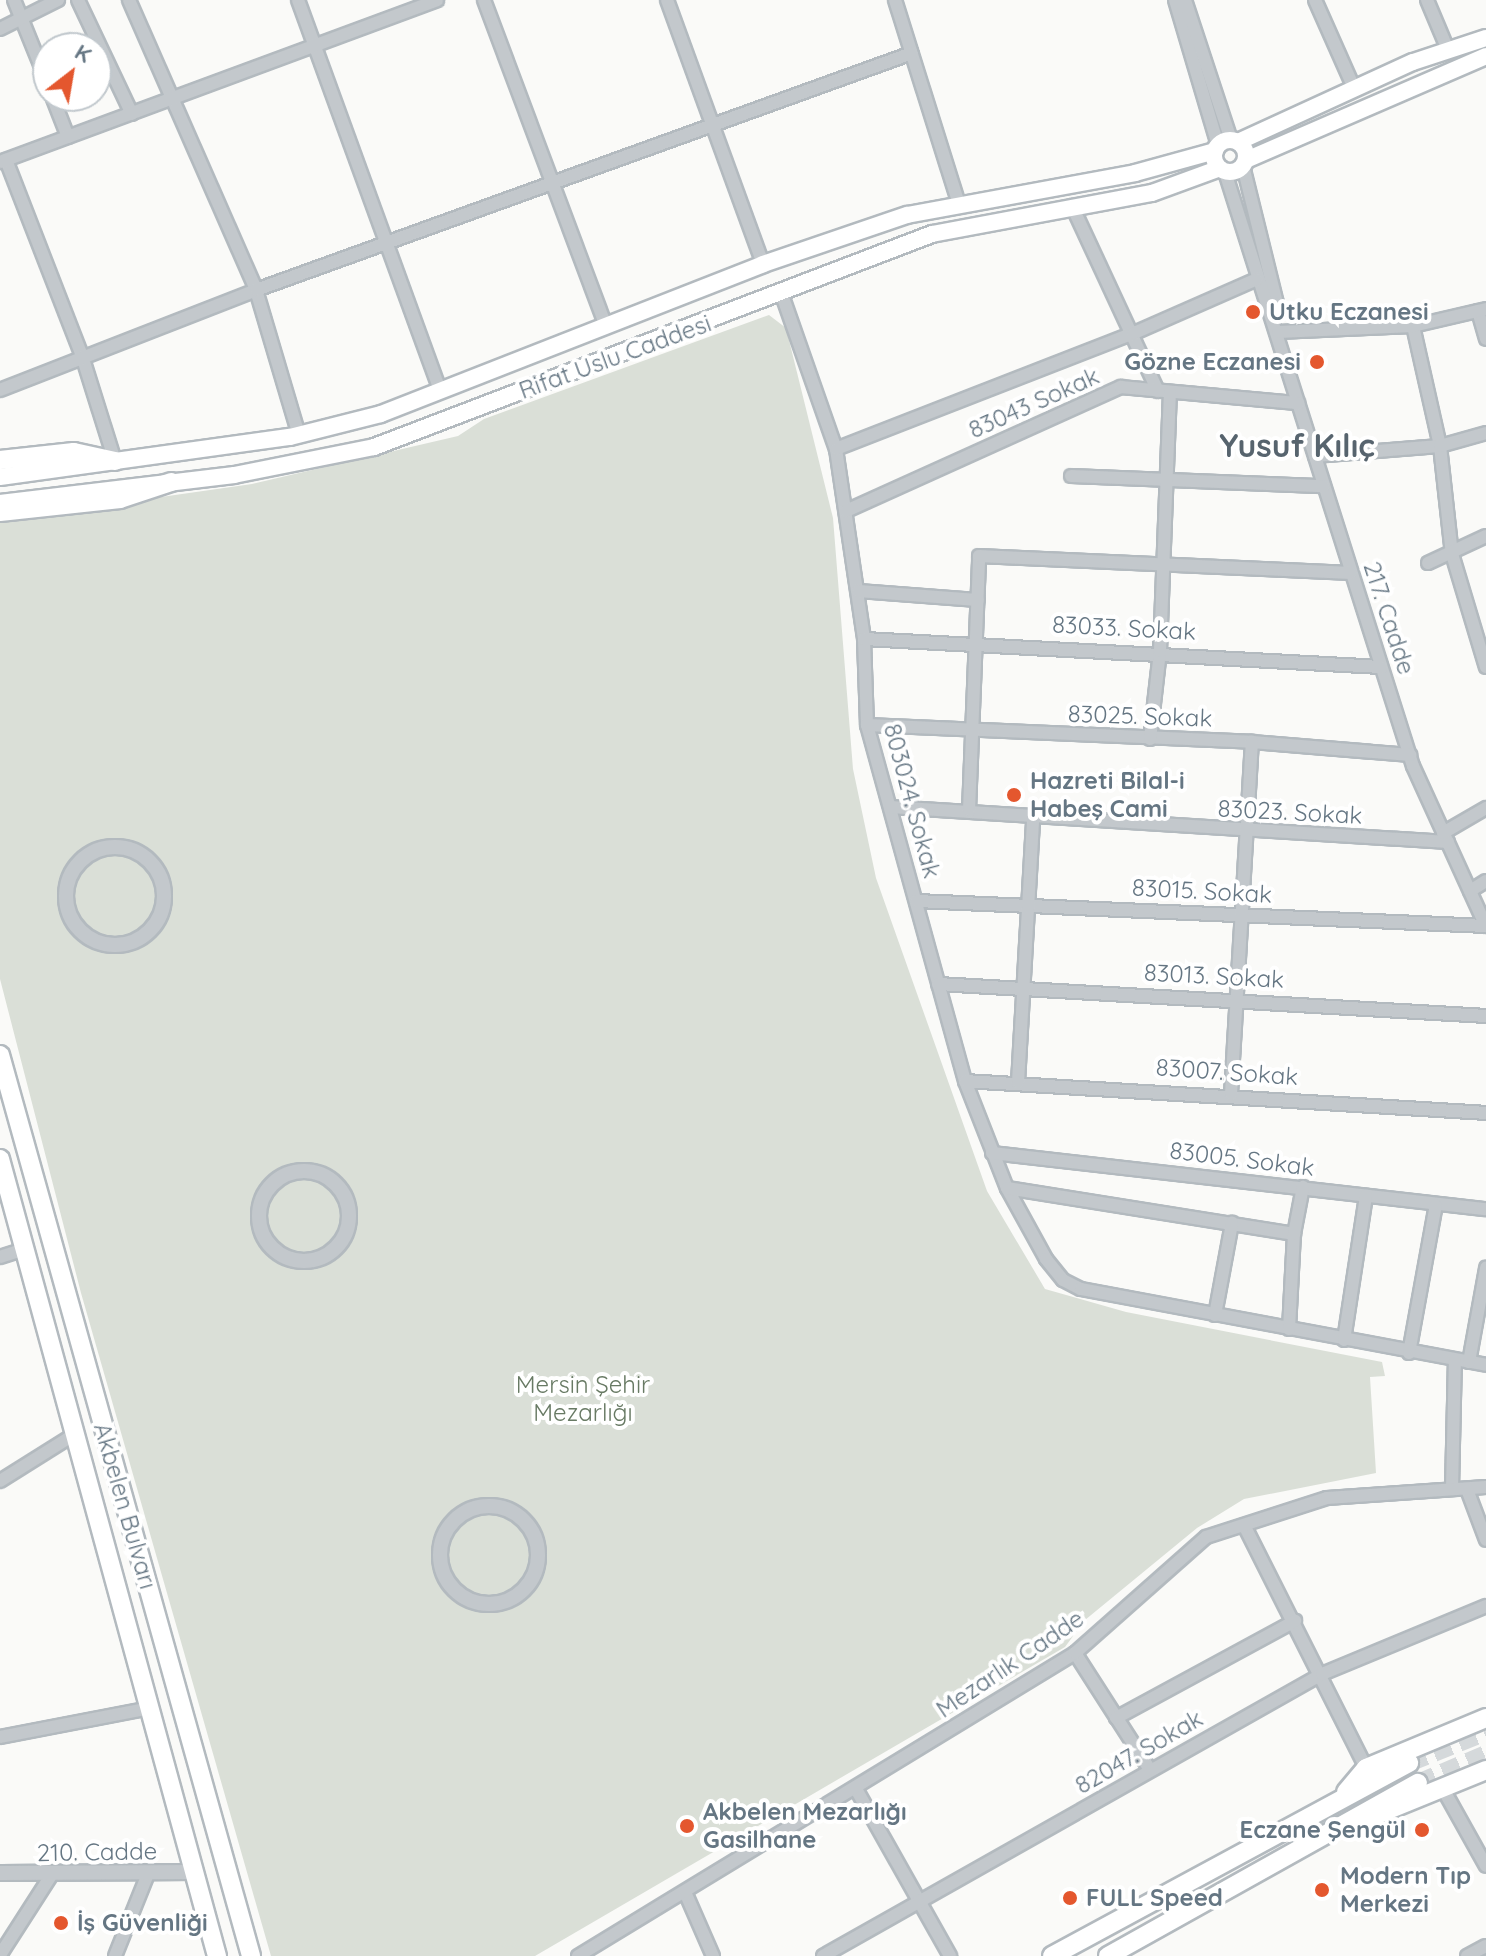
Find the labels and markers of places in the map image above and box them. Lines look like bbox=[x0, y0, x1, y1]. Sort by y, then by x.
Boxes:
place label: Utku Eczanesi bbox=[1269, 298, 1429, 326]
marker: Utku Eczanesi bbox=[1244, 303, 1262, 321]
place label: Gözne Eczanesi bbox=[1124, 348, 1301, 376]
marker: Gözne Eczanesi bbox=[1308, 353, 1326, 371]
place label: Hazreti Bilal-i Habeş Cami bbox=[1030, 767, 1185, 823]
marker: Hazreti Bilal-i Habeş Cami bbox=[1005, 786, 1023, 804]
place label: Akbelen Mezarlığı Gasilhane bbox=[703, 1798, 907, 1854]
place label: Eczane Şengül bbox=[1240, 1816, 1406, 1844]
marker: Akbelen Mezarlığı Gasilhane bbox=[678, 1817, 696, 1835]
marker: Eczane Şengül bbox=[1413, 1821, 1431, 1839]
place label: Modern Tıp Merkezi bbox=[1340, 1862, 1471, 1918]
marker: Modern Tıp Merkezi bbox=[1311, 1879, 1333, 1901]
place label: FULL Speed bbox=[1086, 1884, 1223, 1912]
marker: FULL Speed bbox=[1061, 1889, 1079, 1907]
place label: İş Güvenliği bbox=[77, 1909, 208, 1937]
marker: İş Güvenliği bbox=[52, 1914, 70, 1932]

